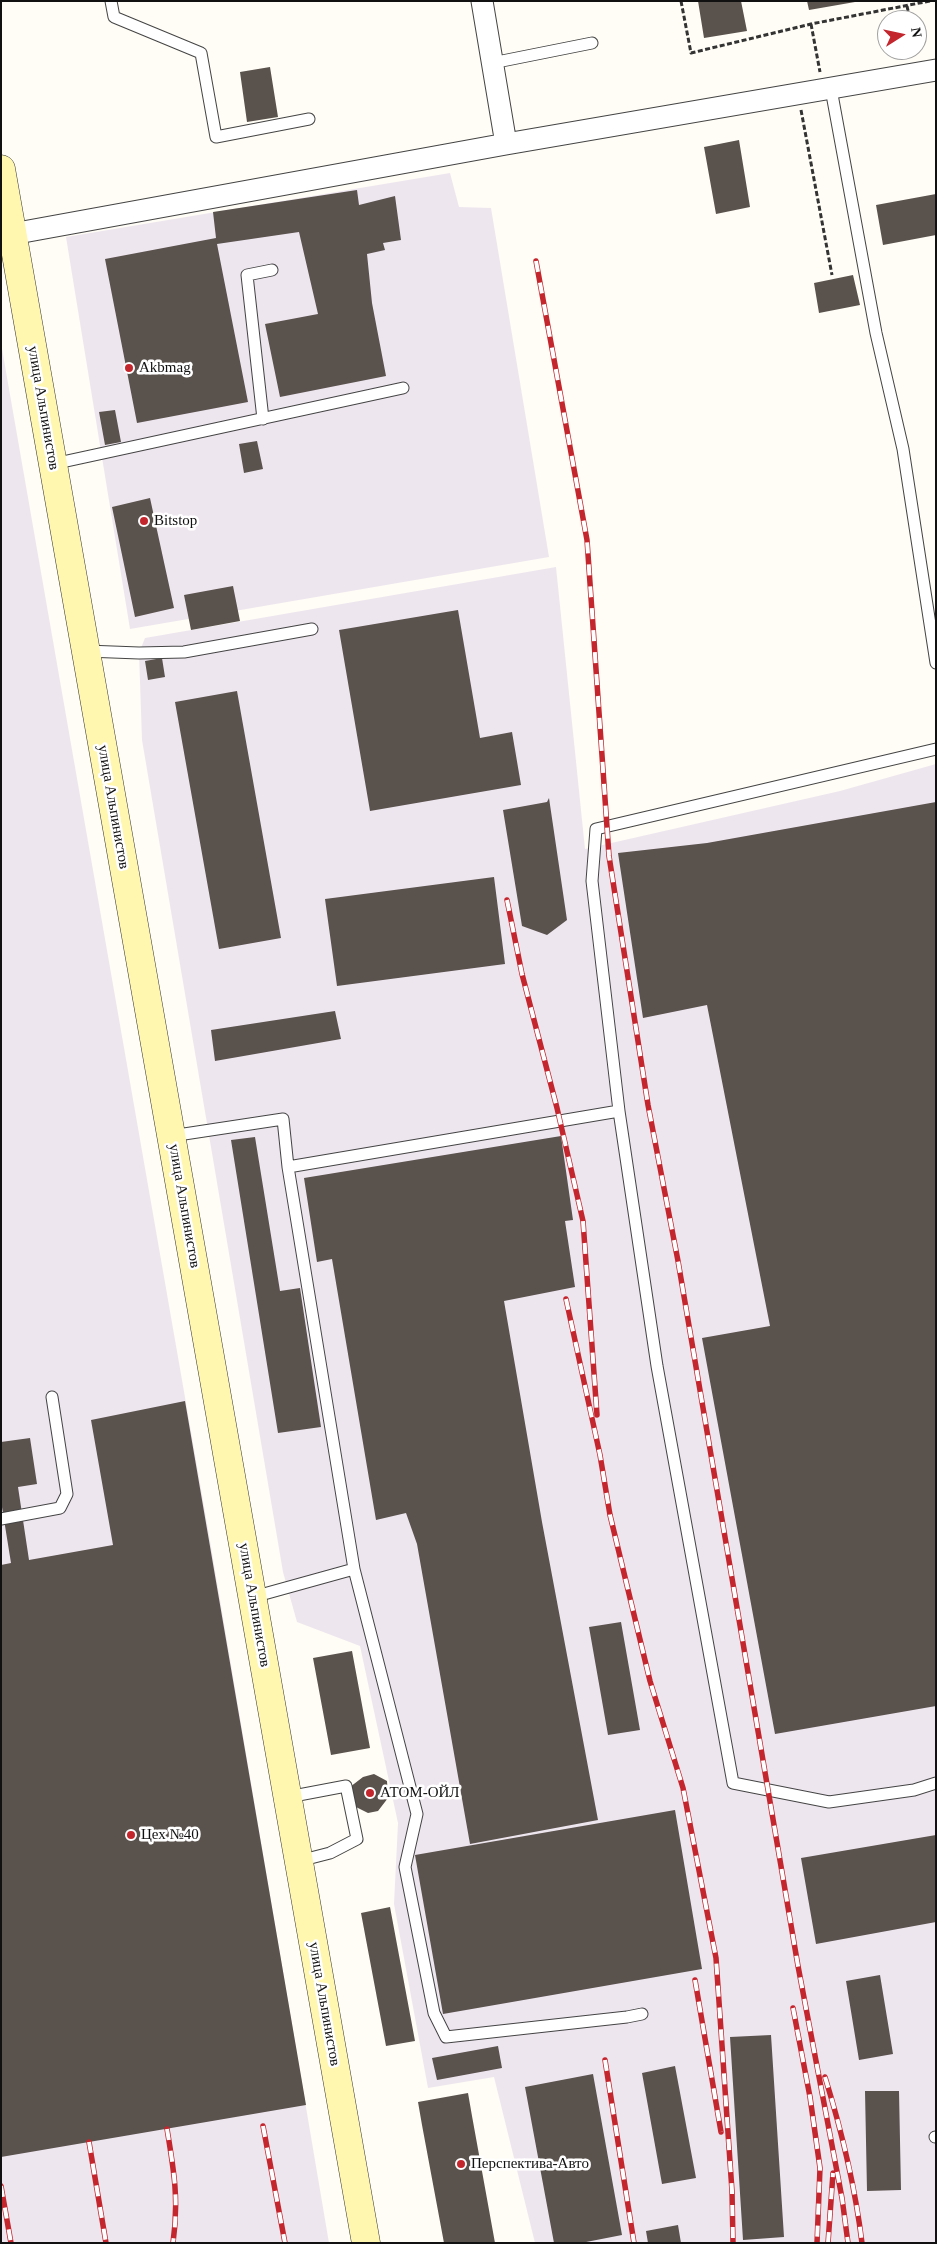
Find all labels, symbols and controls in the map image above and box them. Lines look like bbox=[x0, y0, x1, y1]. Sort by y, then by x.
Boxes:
north arrow bbox=[877, 10, 927, 60]
text: N bbox=[908, 26, 925, 39]
street label: улица Альпинистов bbox=[23, 345, 63, 471]
place label: Akbmag bbox=[139, 359, 191, 377]
marker: Akbmag bbox=[123, 362, 135, 374]
place label: Bitstop bbox=[154, 512, 197, 530]
marker: Bitstop bbox=[138, 515, 150, 527]
street label: улица Альпинистов bbox=[93, 744, 133, 870]
street label: улица Альпинистов bbox=[164, 1143, 204, 1269]
street label: улица Альпинистов bbox=[234, 1542, 274, 1668]
place label: АТОМ-ОЙЛ bbox=[380, 1784, 459, 1802]
marker: АТОМ-ОЙЛ bbox=[364, 1787, 376, 1799]
place label: Цех №40 bbox=[141, 1826, 199, 1844]
marker: Цех №40 bbox=[125, 1829, 137, 1841]
street label: улица Альпинистов bbox=[304, 1941, 344, 2067]
place label: Перспектива-Авто bbox=[471, 2155, 589, 2173]
marker: Перспектива-Авто bbox=[455, 2158, 467, 2170]

